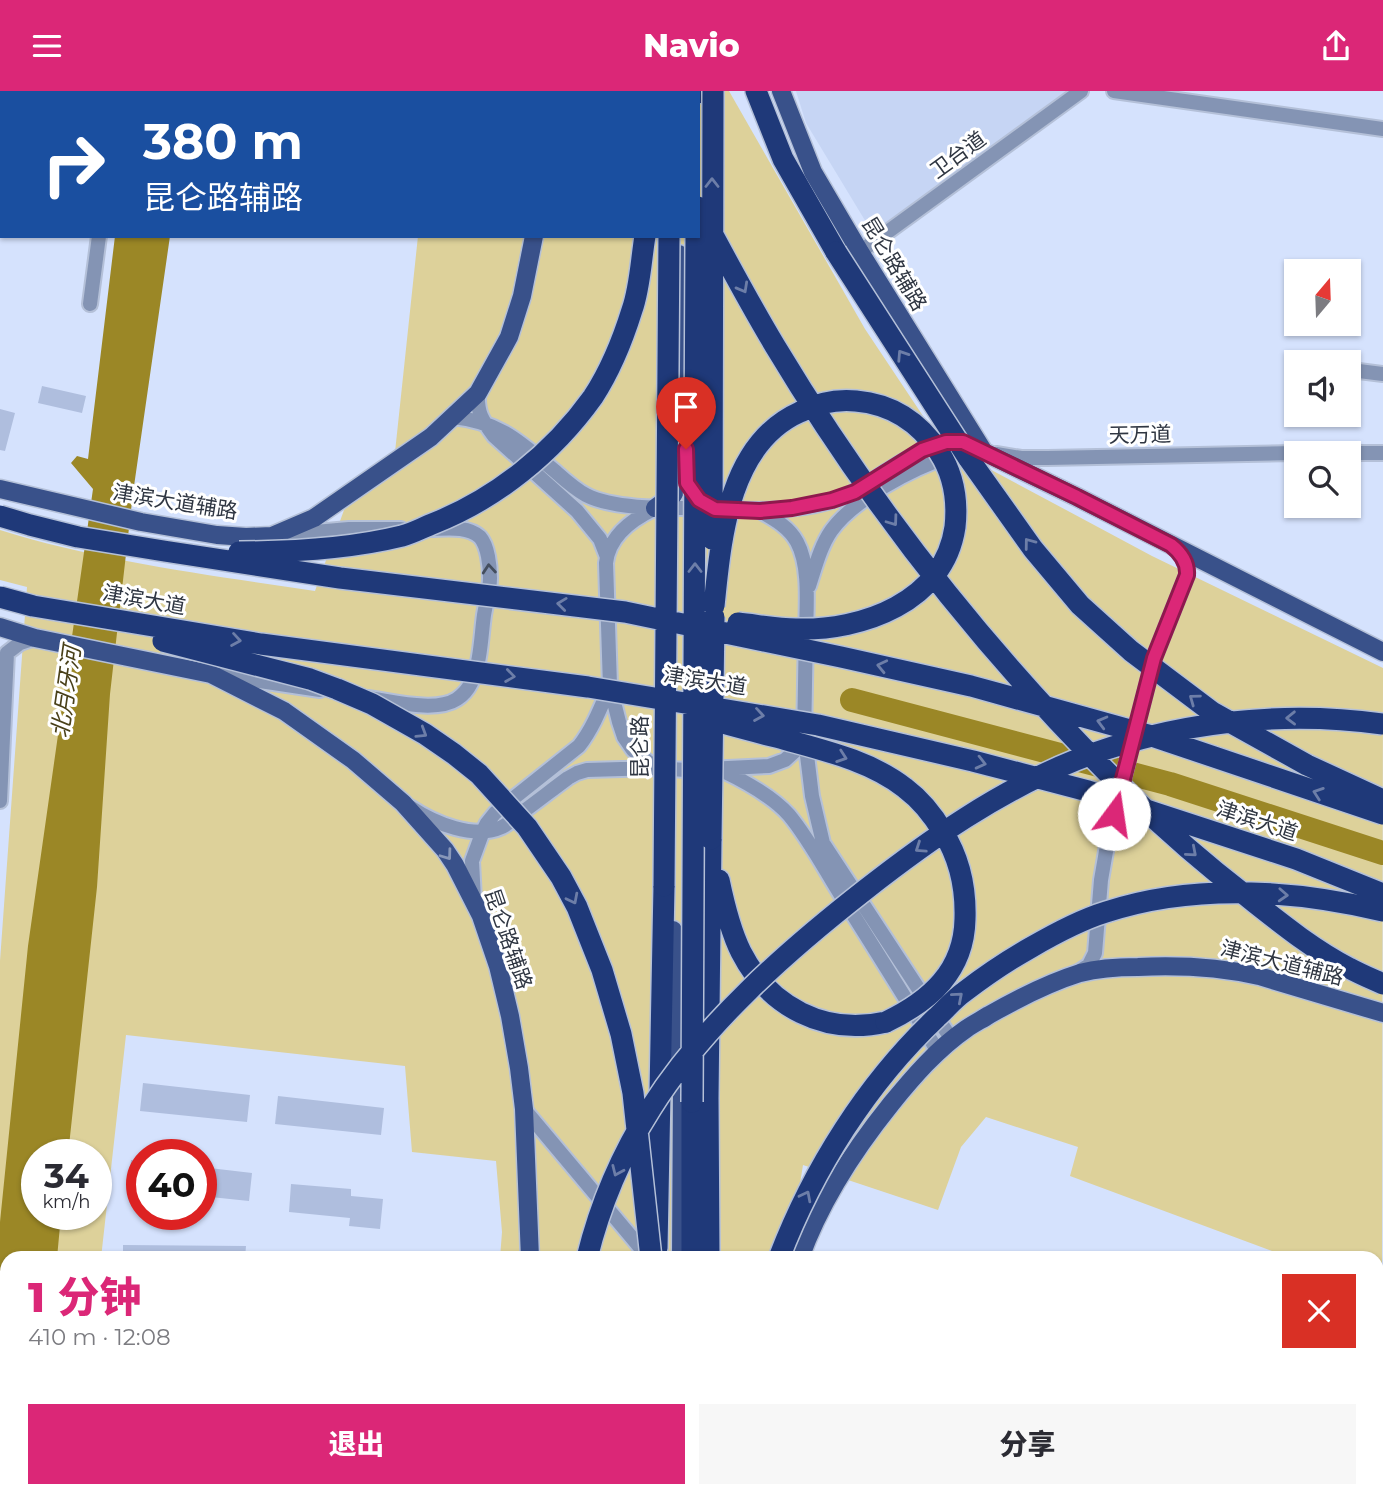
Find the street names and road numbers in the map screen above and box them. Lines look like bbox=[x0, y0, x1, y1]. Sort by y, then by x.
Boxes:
street label: 卫台道 bbox=[925, 126, 991, 183]
street label: 昆仑路辅路 bbox=[857, 212, 932, 315]
street label: 天万道 bbox=[1108, 421, 1172, 448]
street label: 津滨大道辅路 bbox=[111, 479, 239, 524]
street label: 津滨大道 bbox=[101, 580, 188, 619]
street label: 津滨大道 bbox=[662, 662, 749, 699]
street label: 昆仑路 bbox=[627, 716, 652, 779]
street label: 津滨大道 bbox=[1213, 796, 1301, 845]
street label: 昆仑路辅路 bbox=[480, 885, 537, 993]
street label: 津滨大道辅路 bbox=[1218, 935, 1346, 990]

